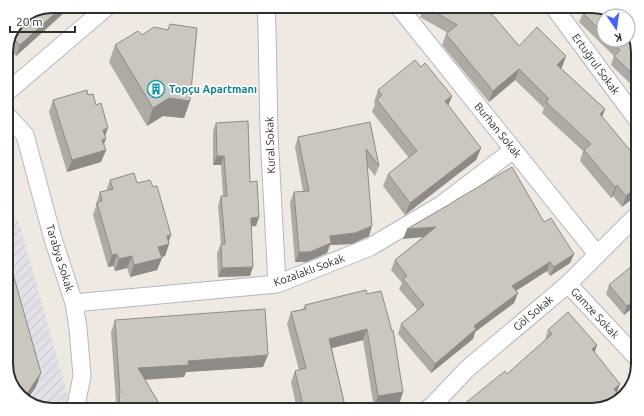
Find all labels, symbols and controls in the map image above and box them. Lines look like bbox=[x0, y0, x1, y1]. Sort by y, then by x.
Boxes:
scale bar bbox=[10, 8, 75, 34]
north arrow bbox=[596, 8, 636, 48]
text: 20 m bbox=[16, 15, 43, 28]
street label: Ertuğrul Sokak bbox=[570, 31, 622, 97]
text: K bbox=[613, 31, 623, 45]
building icon: Topçu Apartmanı bbox=[146, 79, 166, 99]
place label: Topçu Apartmanı bbox=[169, 83, 257, 95]
street label: Burhan Sokak bbox=[472, 100, 524, 160]
street label: Kural Sokak bbox=[263, 116, 277, 174]
street label: Tarabya Sokak bbox=[44, 223, 76, 294]
street label: Kozalaklı Sokak bbox=[272, 251, 347, 288]
street label: Gamze Sokak bbox=[568, 285, 622, 341]
street label: Göl Sokak bbox=[511, 293, 556, 333]

